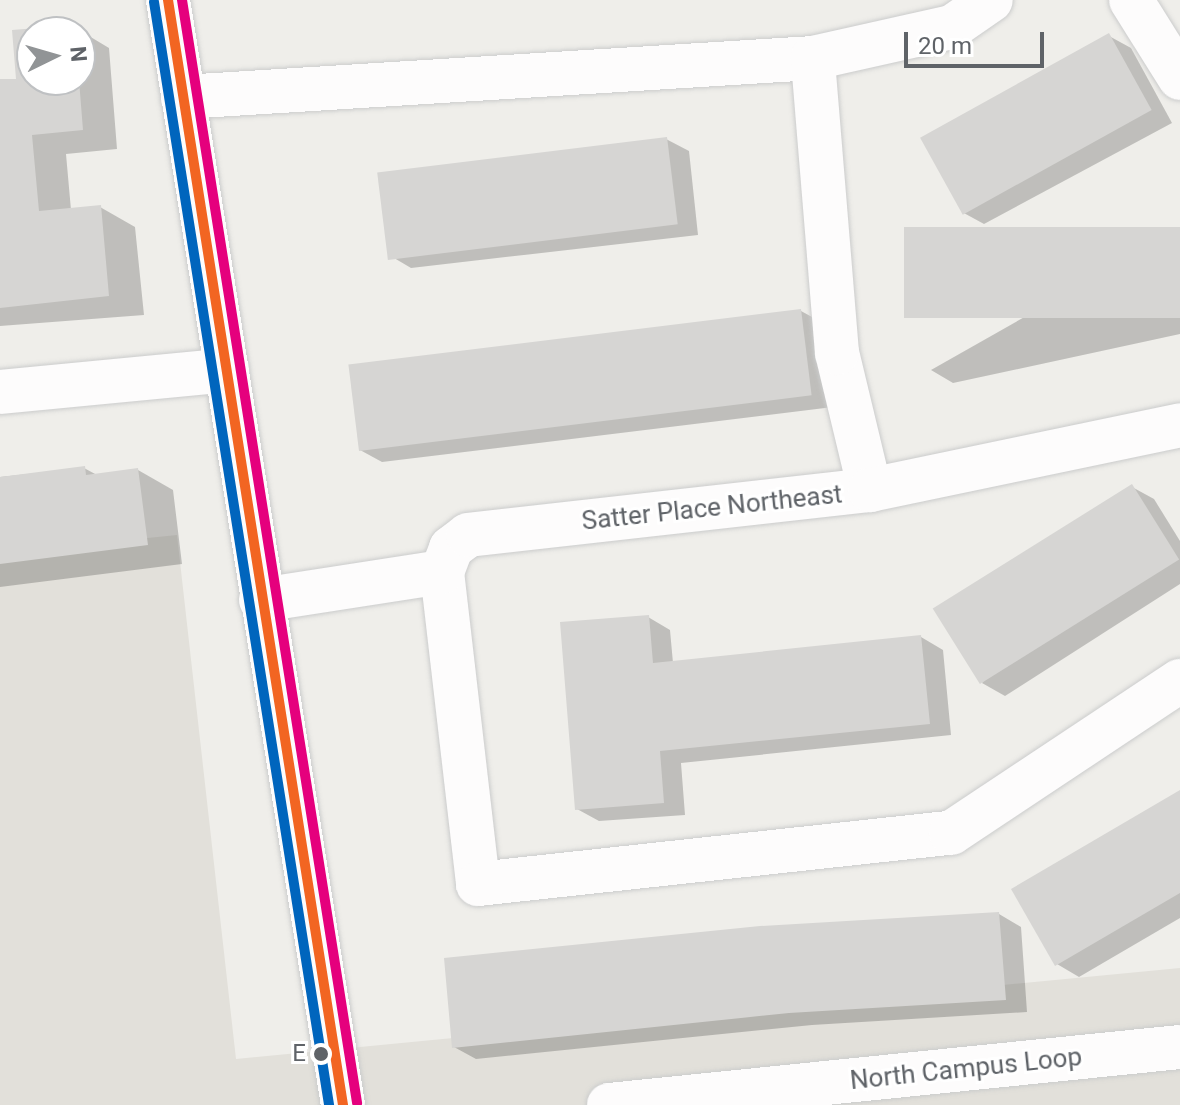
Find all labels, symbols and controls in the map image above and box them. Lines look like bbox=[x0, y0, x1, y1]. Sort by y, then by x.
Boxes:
north arrow bbox=[16, 16, 96, 96]
scale bar bbox=[908, 16, 1048, 66]
text: 20 m bbox=[918, 32, 972, 60]
text: N bbox=[65, 45, 92, 63]
street label: Satter Place Northeast bbox=[580, 479, 844, 537]
place label: E bbox=[292, 1040, 306, 1068]
street label: North Campus Loop bbox=[848, 1041, 1084, 1097]
marker: E bbox=[313, 1046, 329, 1062]

